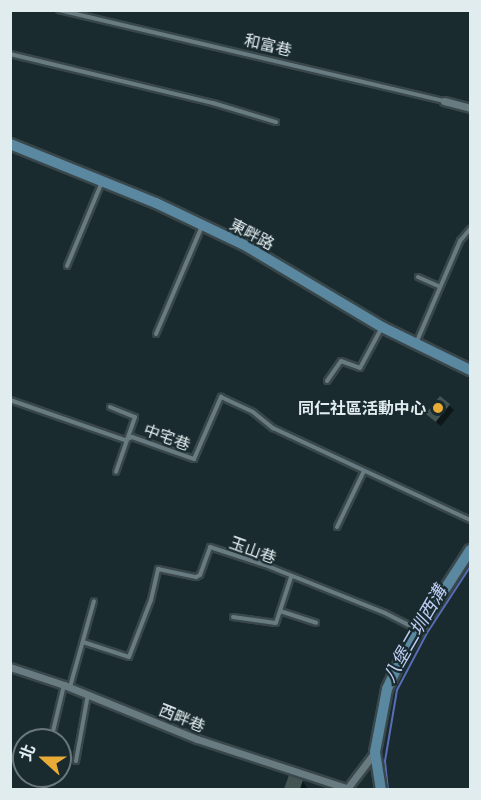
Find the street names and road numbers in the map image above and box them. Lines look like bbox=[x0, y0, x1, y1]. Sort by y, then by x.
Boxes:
street label: 和富巷 bbox=[242, 30, 294, 60]
street label: 東畔路 bbox=[226, 214, 278, 254]
street label: 中宅巷 bbox=[141, 420, 193, 454]
street label: 玉山巷 bbox=[227, 533, 279, 567]
street label: 西畔巷 bbox=[156, 700, 208, 736]

